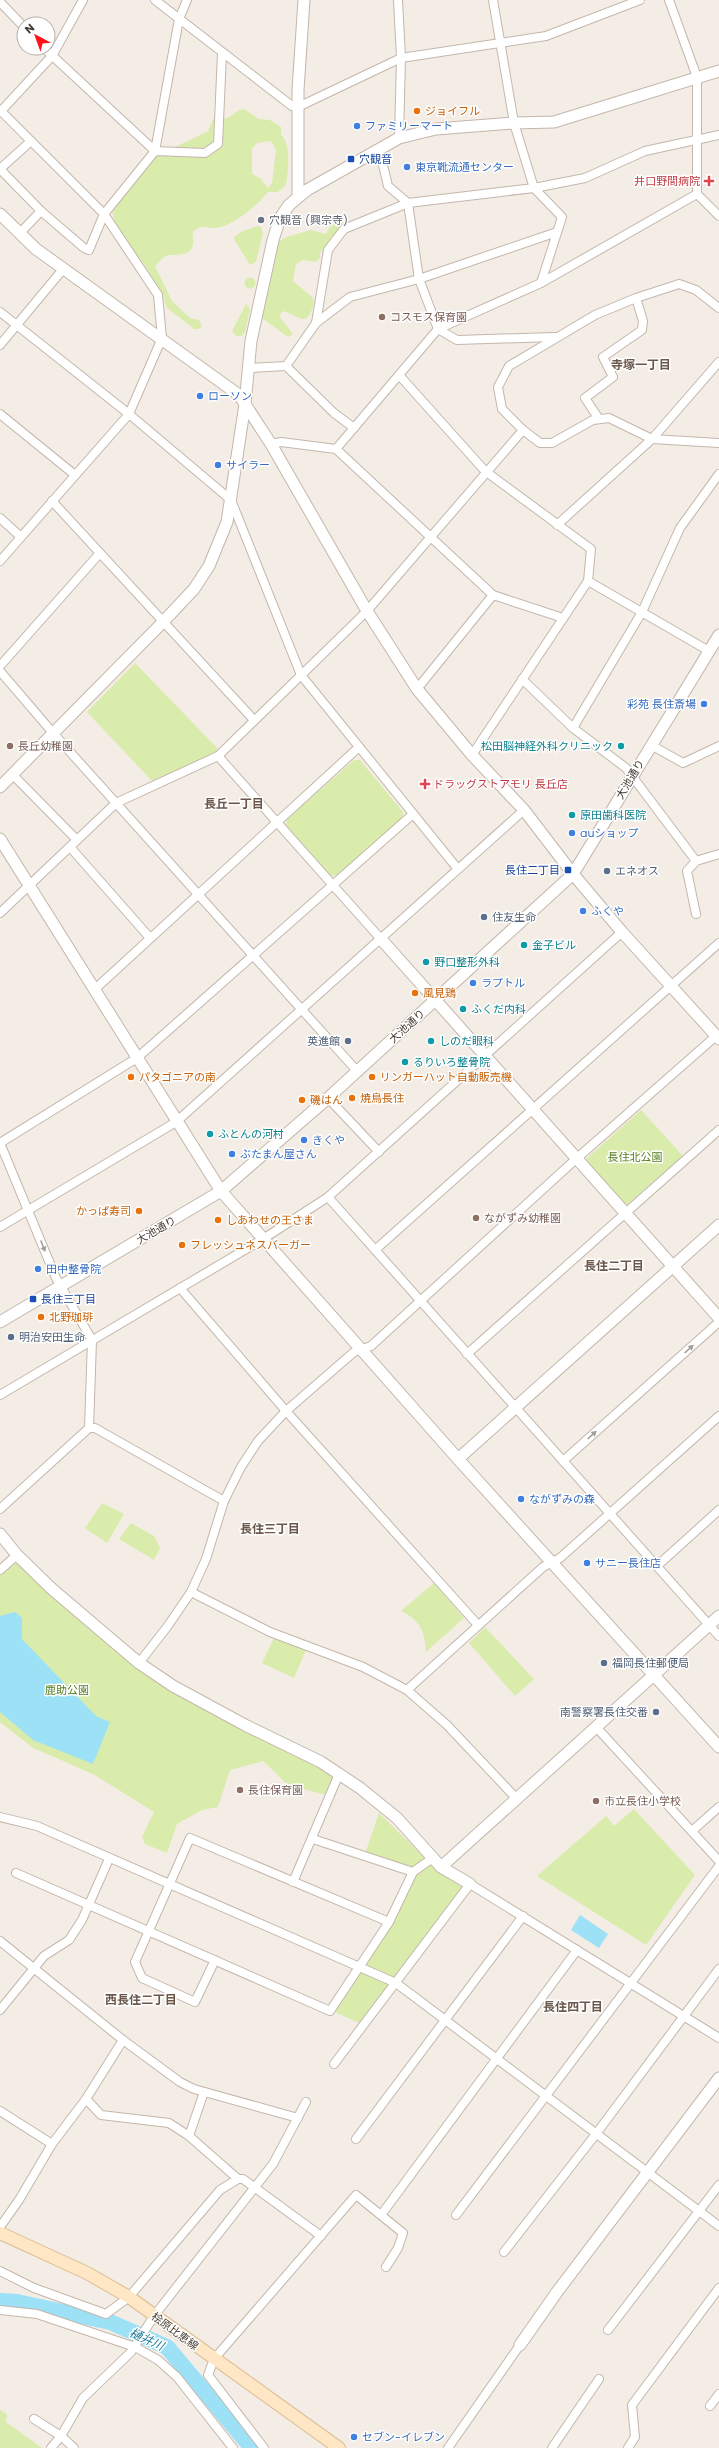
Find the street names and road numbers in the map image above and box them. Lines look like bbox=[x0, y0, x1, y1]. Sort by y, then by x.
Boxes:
street label: 大池通り bbox=[612, 756, 648, 802]
street label: 大池通り bbox=[385, 1005, 429, 1047]
street label: 大池通り bbox=[133, 1212, 179, 1248]
street label: 桧原比恵線 bbox=[148, 2308, 202, 2354]

